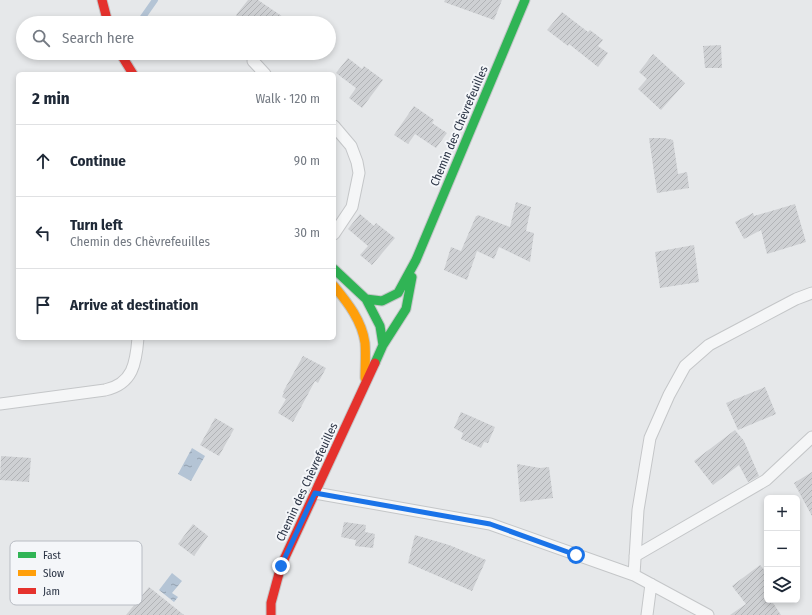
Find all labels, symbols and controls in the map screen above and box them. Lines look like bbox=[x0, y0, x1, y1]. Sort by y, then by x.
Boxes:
search box bbox=[16, 16, 336, 60]
icon: search bbox=[30, 27, 52, 49]
text: Search here bbox=[62, 29, 134, 47]
street label: Chemin des Chèvrefeuilles bbox=[427, 64, 491, 188]
text: 2 min bbox=[32, 88, 70, 109]
text: Walk · 120 m bbox=[255, 91, 320, 106]
icon: ahead bbox=[32, 150, 54, 172]
text: Continue bbox=[70, 152, 126, 170]
text: 90 m bbox=[294, 153, 320, 168]
text: Turn left bbox=[70, 216, 123, 234]
icon: left bbox=[32, 222, 54, 244]
text: 30 m bbox=[294, 225, 320, 240]
text: Chemin des Chèvrefeuilles bbox=[70, 234, 210, 249]
icon: arrive bbox=[32, 294, 54, 316]
text: Arrive at destination bbox=[70, 296, 198, 314]
street label: Chemin des Chèvrefeuilles bbox=[273, 420, 341, 544]
map controls bbox=[764, 495, 800, 603]
button: + bbox=[764, 495, 800, 531]
button: − bbox=[764, 531, 800, 567]
legend bbox=[10, 541, 142, 605]
route start bbox=[567, 546, 585, 564]
text: Fast bbox=[43, 549, 61, 562]
route end bbox=[272, 557, 290, 575]
text: Slow bbox=[43, 567, 64, 580]
button: layers bbox=[764, 567, 800, 603]
text: Jam bbox=[43, 585, 60, 598]

